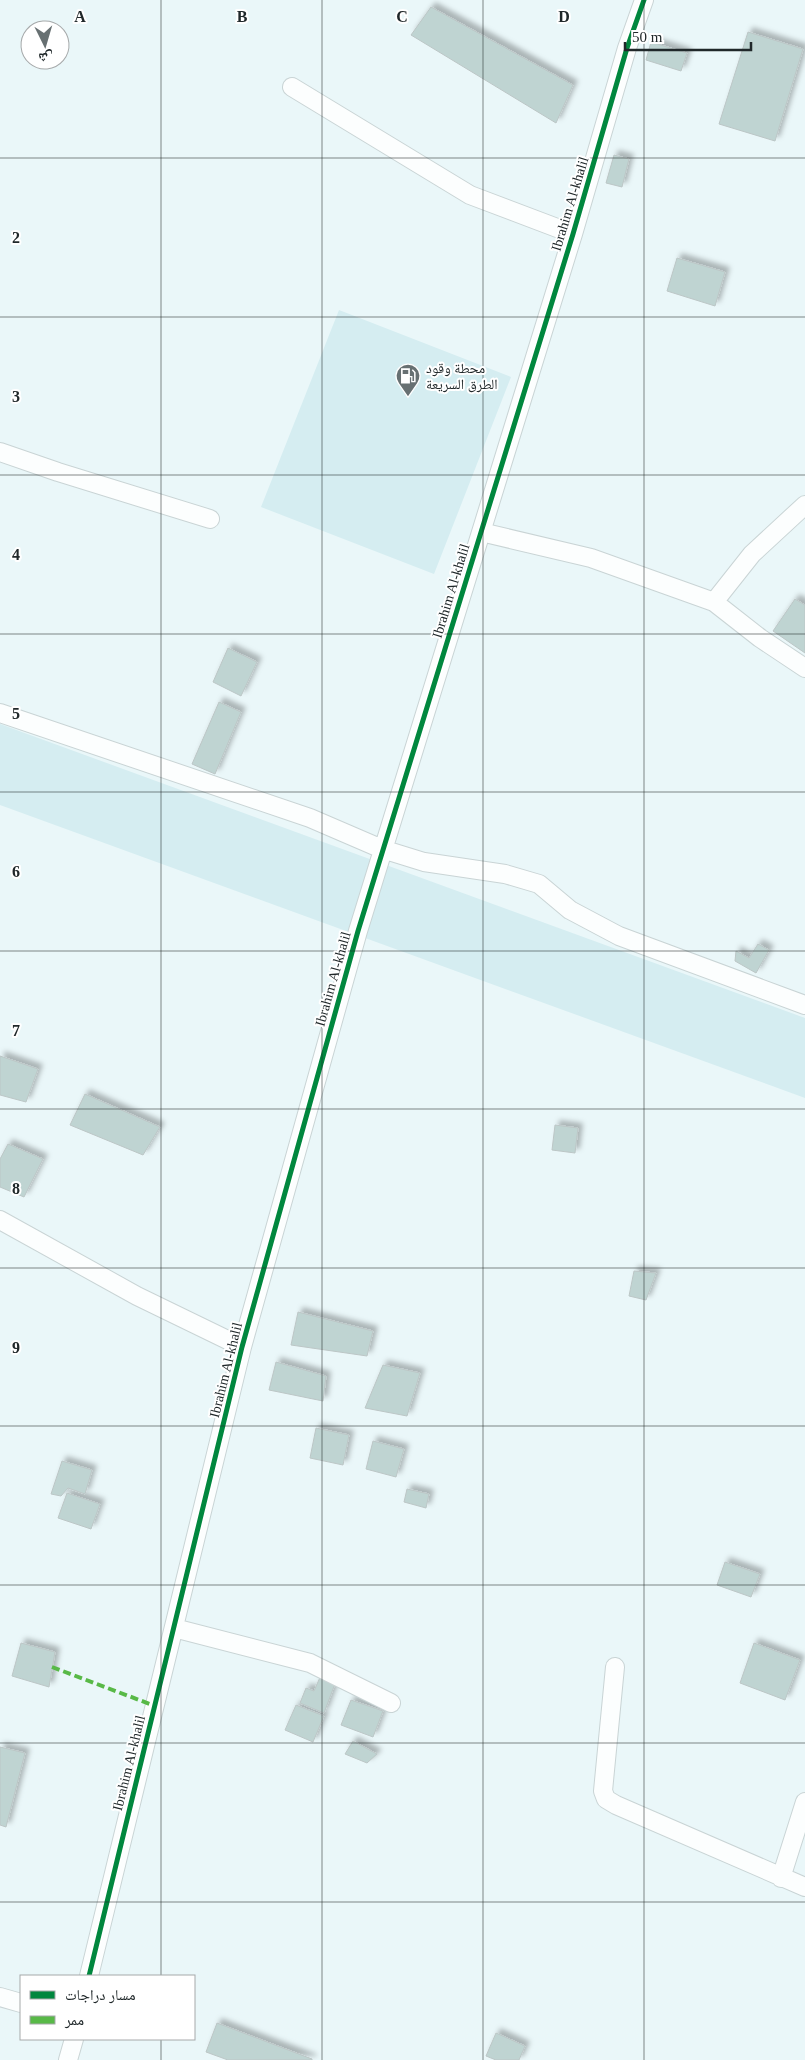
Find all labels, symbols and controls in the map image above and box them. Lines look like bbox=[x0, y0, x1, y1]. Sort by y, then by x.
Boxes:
text: A bbox=[74, 8, 86, 25]
text: B bbox=[237, 8, 248, 25]
text: C bbox=[396, 8, 408, 25]
text: D bbox=[558, 8, 570, 25]
north arrow bbox=[20, 20, 70, 70]
scale bar bbox=[625, 20, 751, 52]
text: 50 m bbox=[632, 29, 663, 45]
text: ش bbox=[38, 48, 54, 66]
street label: Ibrahim Al-khalil bbox=[549, 155, 591, 253]
text: 2 bbox=[12, 229, 20, 246]
place label: محطة وقود الطرق السريعة bbox=[426, 361, 497, 393]
fuel station icon: محطة وقود الطرق السريعة bbox=[395, 363, 421, 397]
text: 3 bbox=[12, 388, 20, 405]
street label: Ibrahim Al-khalil bbox=[430, 542, 472, 640]
text: 4 bbox=[12, 546, 20, 563]
text: 5 bbox=[12, 705, 20, 722]
text: 6 bbox=[12, 863, 20, 880]
street label: Ibrahim Al-khalil bbox=[312, 930, 354, 1028]
text: 7 bbox=[12, 1022, 20, 1039]
text: 8 bbox=[12, 1180, 20, 1197]
street label: Ibrahim Al-khalil bbox=[207, 1321, 245, 1419]
text: 9 bbox=[12, 1339, 20, 1356]
street label: Ibrahim Al-khalil bbox=[110, 1714, 148, 1812]
legend bbox=[20, 1975, 195, 2040]
text: مسار دراجات bbox=[65, 1987, 136, 2004]
text: ممر bbox=[64, 2012, 84, 2029]

